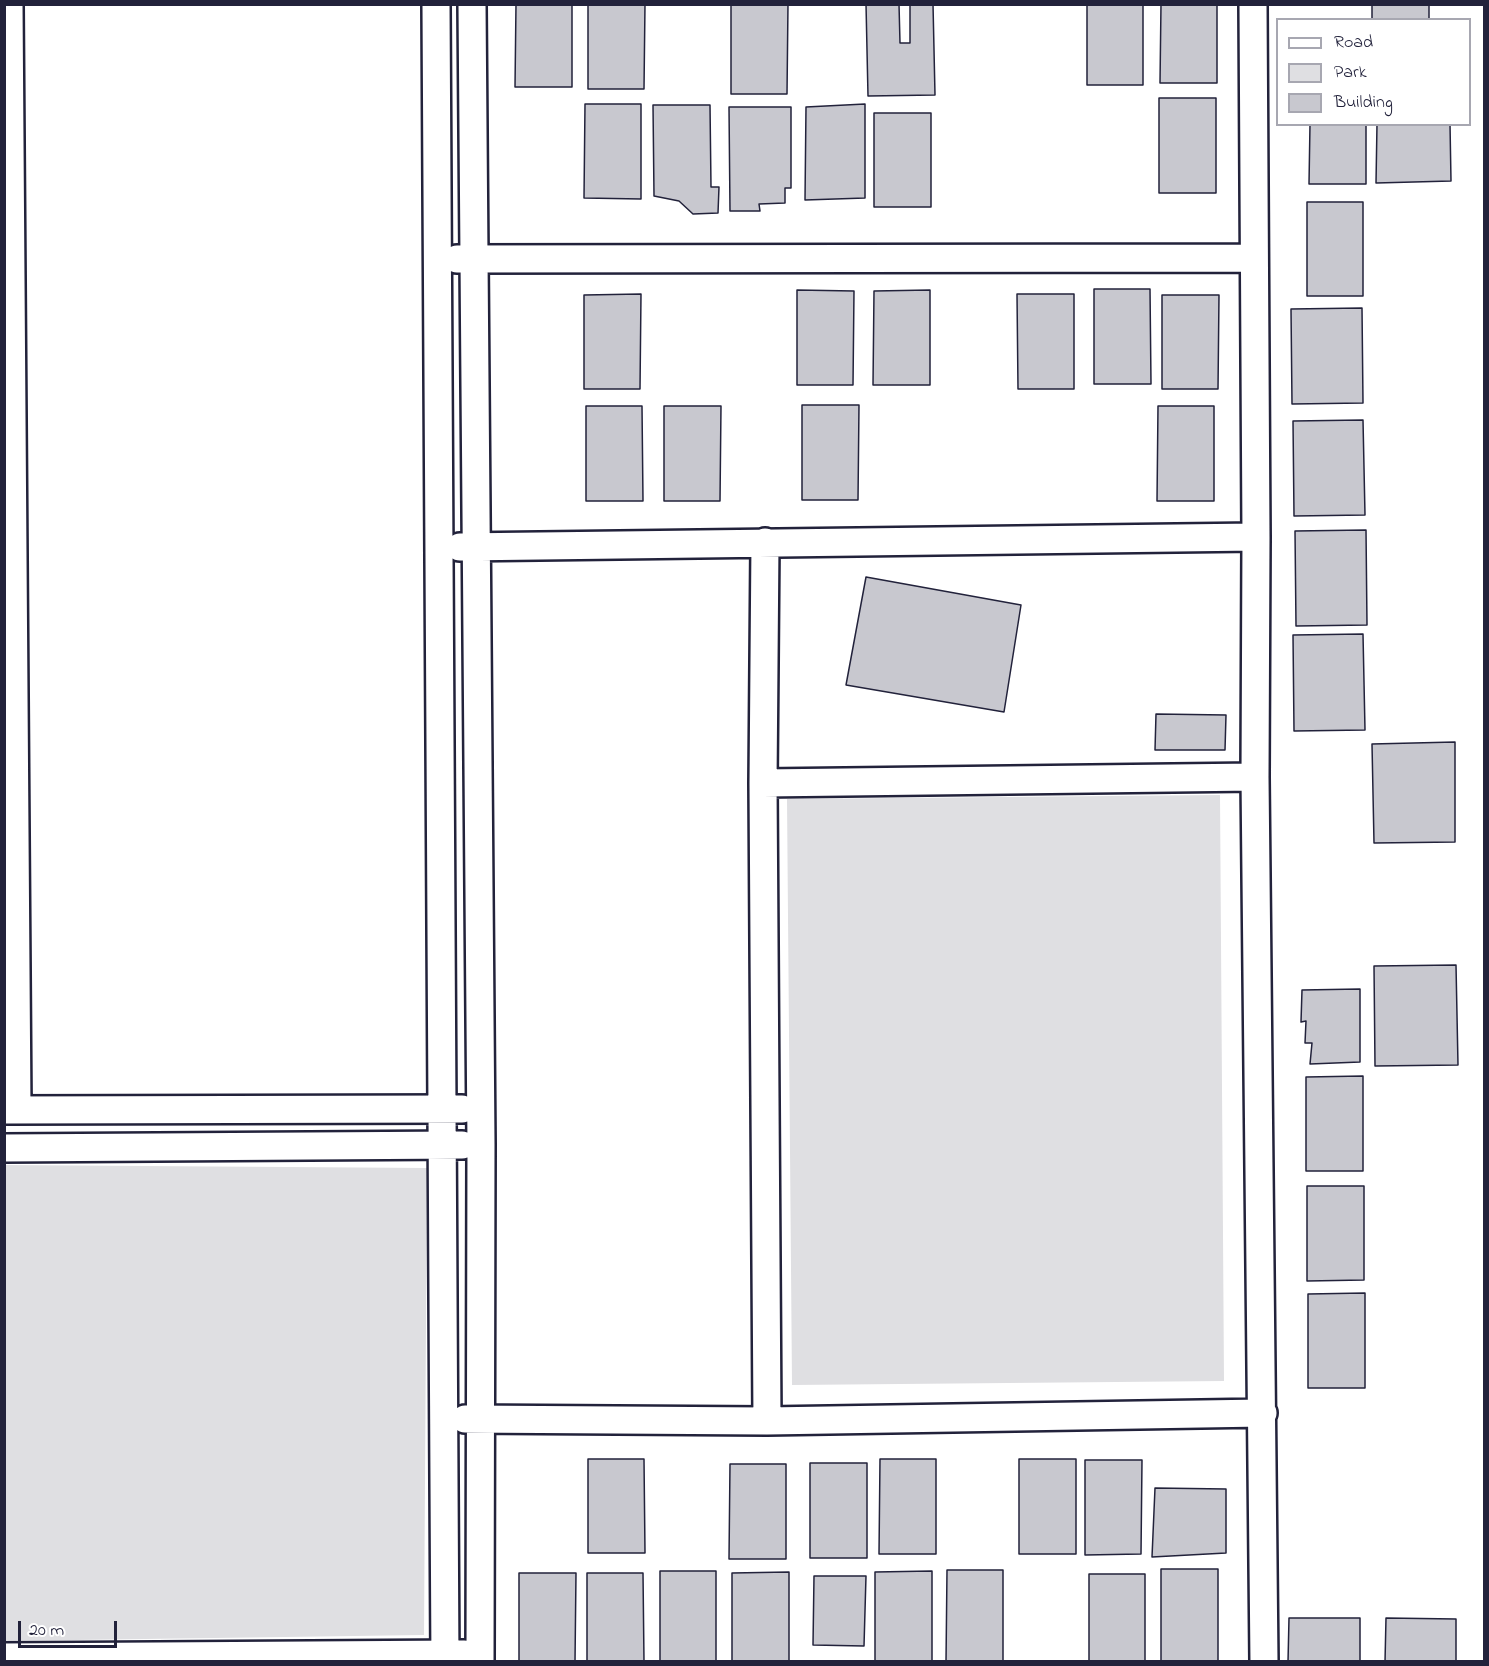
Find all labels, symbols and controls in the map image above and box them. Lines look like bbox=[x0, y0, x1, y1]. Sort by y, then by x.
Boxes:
legend bbox=[1276, 18, 1471, 126]
text: Road bbox=[1334, 30, 1373, 56]
text: Park bbox=[1334, 60, 1367, 86]
text: Building bbox=[1334, 90, 1393, 116]
scale bar bbox=[21, 1609, 120, 1647]
text: 20 m bbox=[29, 1618, 64, 1644]

